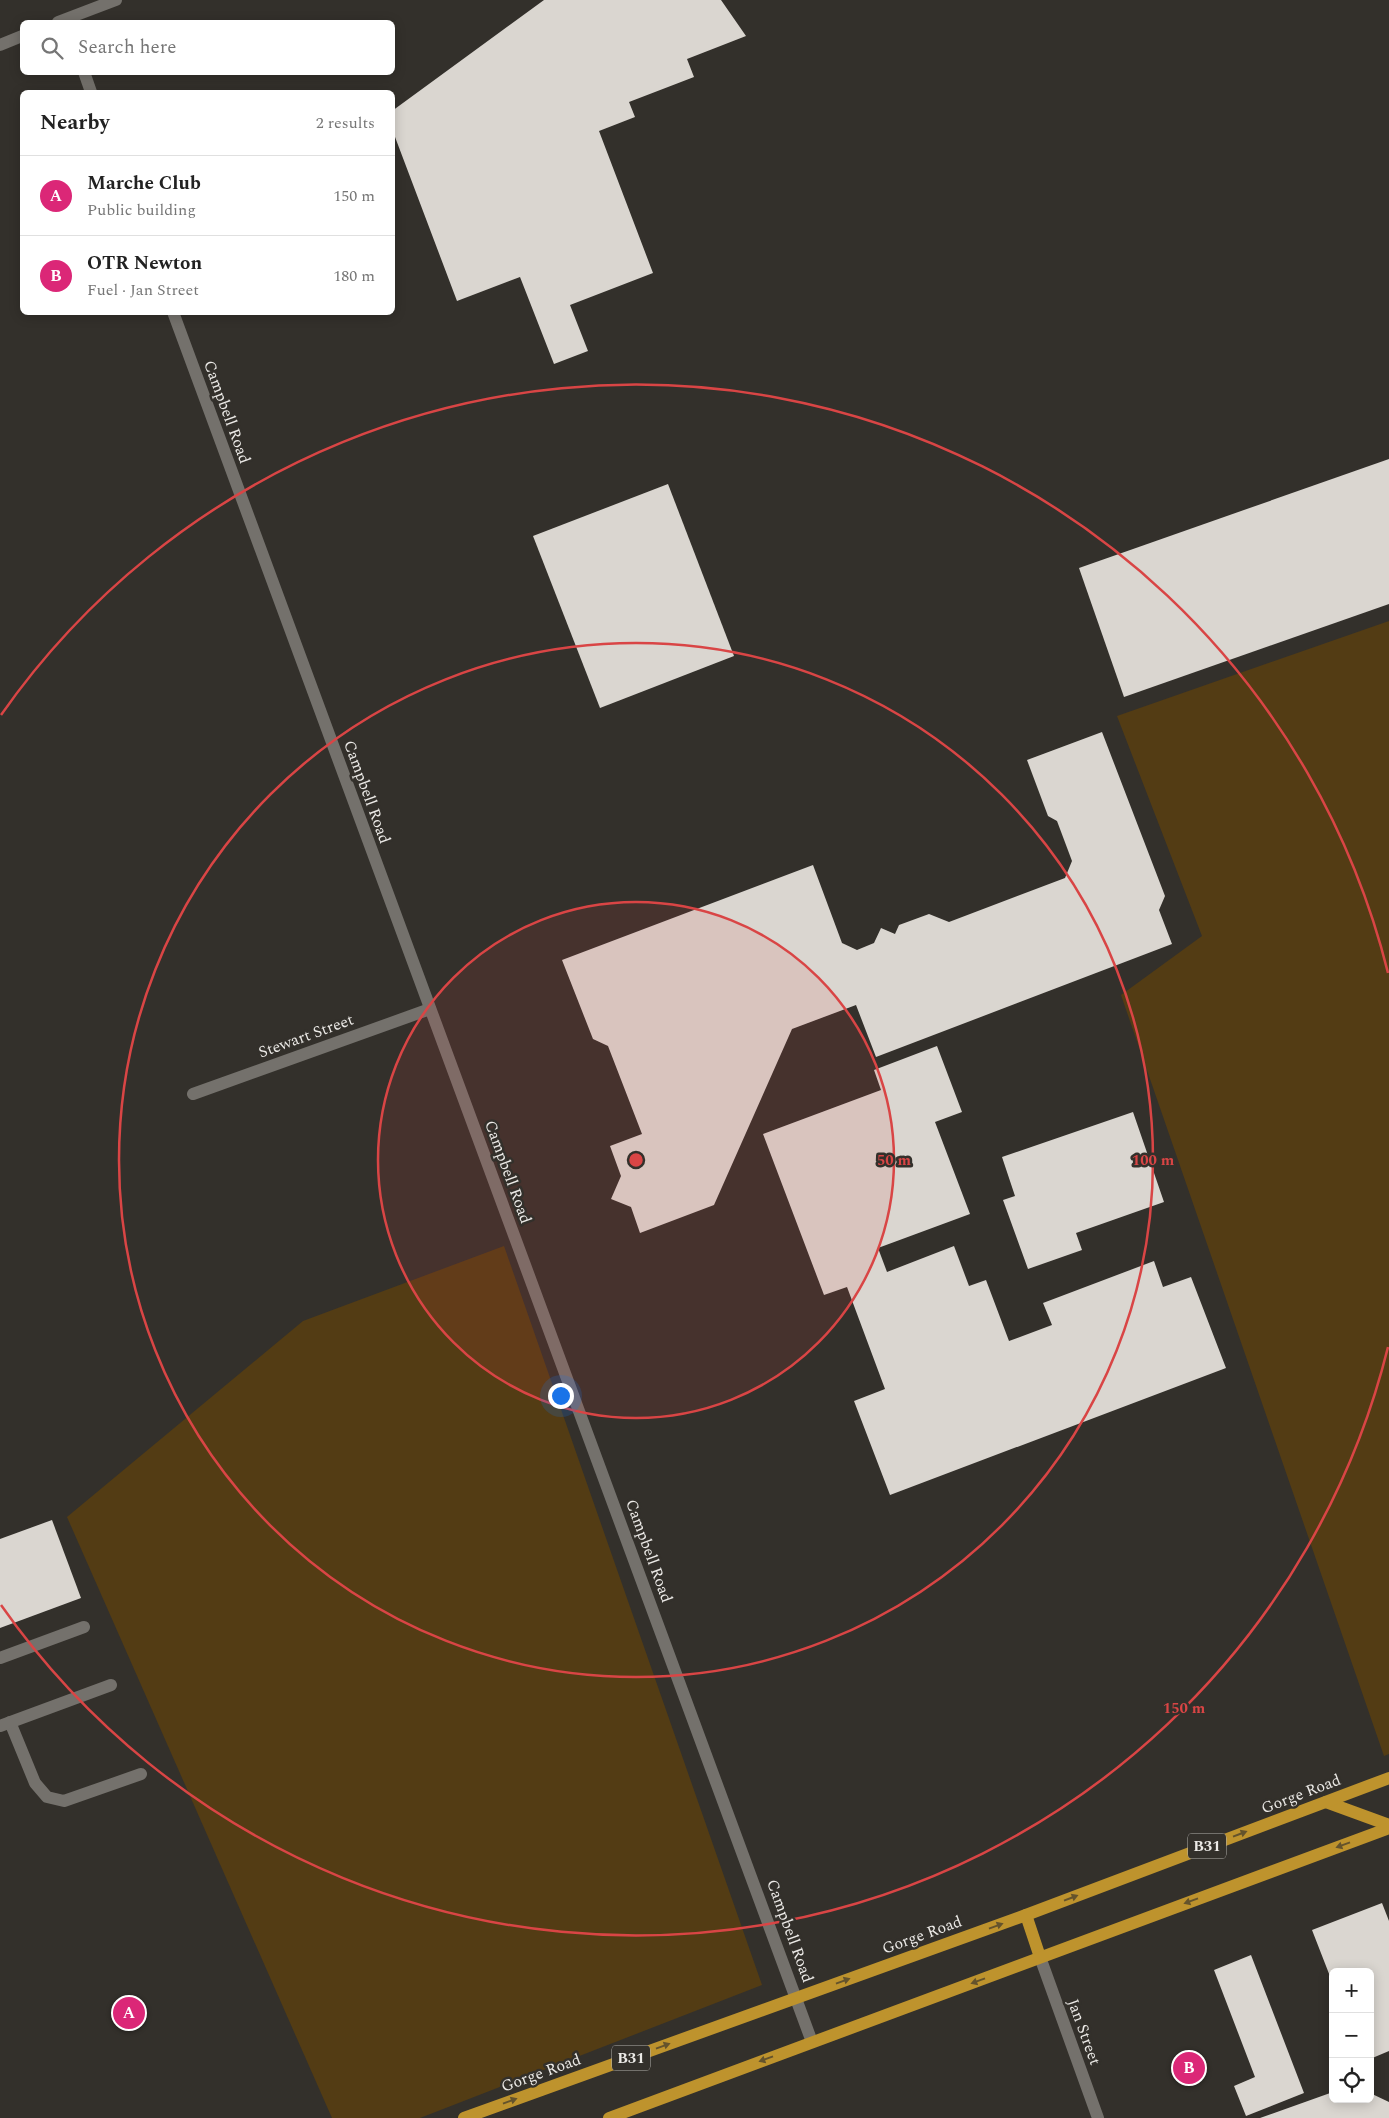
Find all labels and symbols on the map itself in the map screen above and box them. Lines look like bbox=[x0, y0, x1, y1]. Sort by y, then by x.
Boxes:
street label: Campbell Road bbox=[197, 357, 257, 467]
street label: Campbell Road bbox=[337, 737, 397, 847]
street label: Stewart Street bbox=[255, 1008, 357, 1064]
street label: Campbell Road bbox=[478, 1117, 538, 1227]
text: 50 m bbox=[877, 1149, 912, 1172]
text: 100 m bbox=[1132, 1149, 1175, 1172]
centre of rings bbox=[627, 1151, 645, 1169]
your location bbox=[548, 1383, 574, 1409]
street label: Campbell Road bbox=[619, 1496, 679, 1606]
text: 150 m bbox=[1163, 1697, 1206, 1720]
street label: Gorge Road bbox=[1258, 1768, 1344, 1820]
one-way arrow bbox=[1233, 1830, 1248, 1838]
road number: B31 bbox=[1188, 1834, 1226, 1858]
one-way arrow bbox=[1336, 1842, 1351, 1849]
street label: Campbell Road bbox=[760, 1876, 820, 1986]
one-way arrow bbox=[1064, 1894, 1079, 1901]
one-way arrow bbox=[1183, 1897, 1198, 1905]
street label: Gorge Road bbox=[879, 1909, 965, 1961]
one-way arrow bbox=[989, 1922, 1004, 1930]
one-way arrow bbox=[836, 1977, 851, 1985]
one-way arrow bbox=[970, 1978, 985, 1985]
pin: A bbox=[113, 1994, 145, 2032]
street label: Jan Street bbox=[1061, 1996, 1107, 2069]
one-way arrow bbox=[656, 2042, 671, 2050]
road number: B31 bbox=[612, 2046, 650, 2070]
street label: Gorge Road bbox=[498, 2047, 584, 2099]
pin: B bbox=[1173, 2049, 1205, 2087]
one-way arrow bbox=[759, 2056, 774, 2063]
one-way arrow bbox=[503, 2097, 518, 2105]

